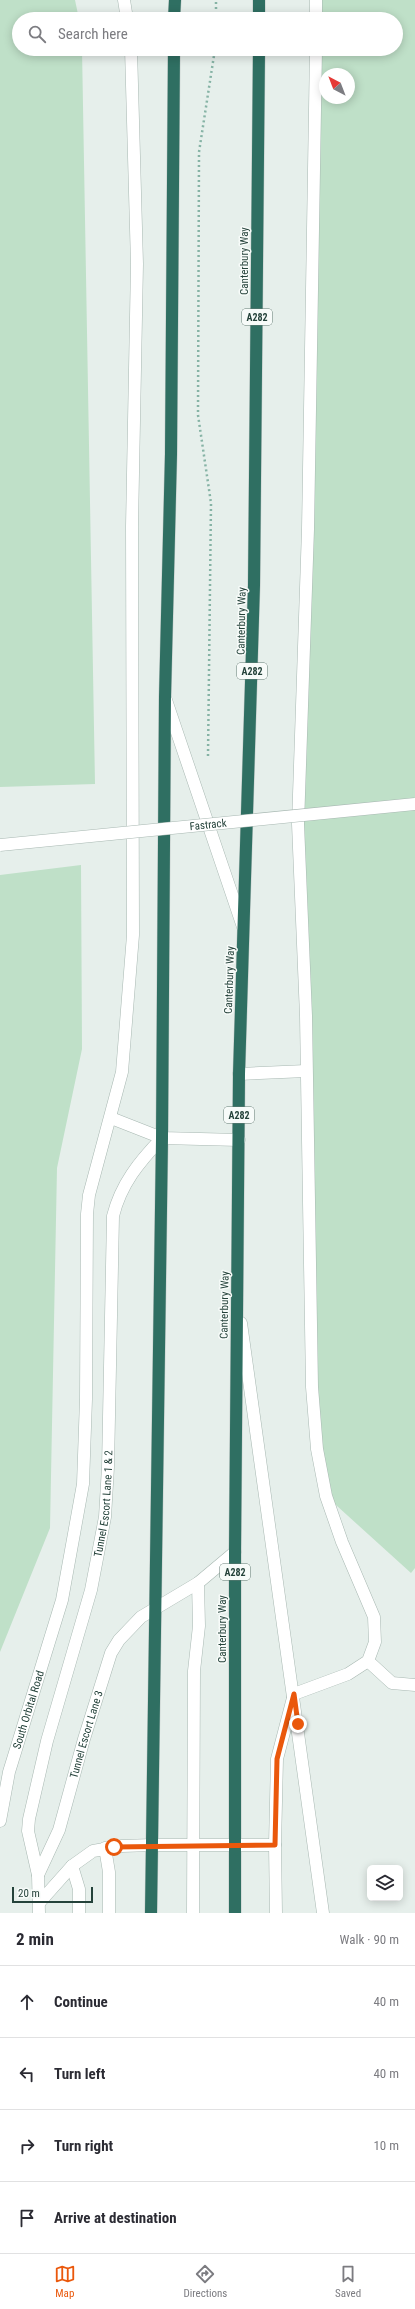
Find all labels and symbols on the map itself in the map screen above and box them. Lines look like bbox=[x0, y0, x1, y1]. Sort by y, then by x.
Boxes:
north arrow bbox=[319, 68, 355, 104]
street label: Canterbury Way bbox=[238, 227, 251, 295]
road number: A282 bbox=[242, 309, 272, 325]
street label: Canterbury Way bbox=[234, 587, 249, 655]
road number: A282 bbox=[237, 663, 267, 679]
street label: Fastrack bbox=[189, 817, 227, 833]
street label: Canterbury Way bbox=[222, 945, 237, 1014]
road number: A282 bbox=[224, 1107, 254, 1123]
street label: Canterbury Way bbox=[217, 1271, 232, 1339]
street label: Tunnel Escort Lane 1 & 2 bbox=[91, 1450, 115, 1558]
road number: A282 bbox=[220, 1564, 250, 1580]
street label: Canterbury Way bbox=[216, 1595, 229, 1663]
street label: South Orbital Road bbox=[10, 1669, 47, 1751]
street label: Tunnel Escort Lane 3 bbox=[67, 1689, 106, 1780]
route end bbox=[289, 1715, 307, 1733]
route start bbox=[105, 1838, 123, 1856]
scale bar bbox=[12, 1885, 93, 1904]

